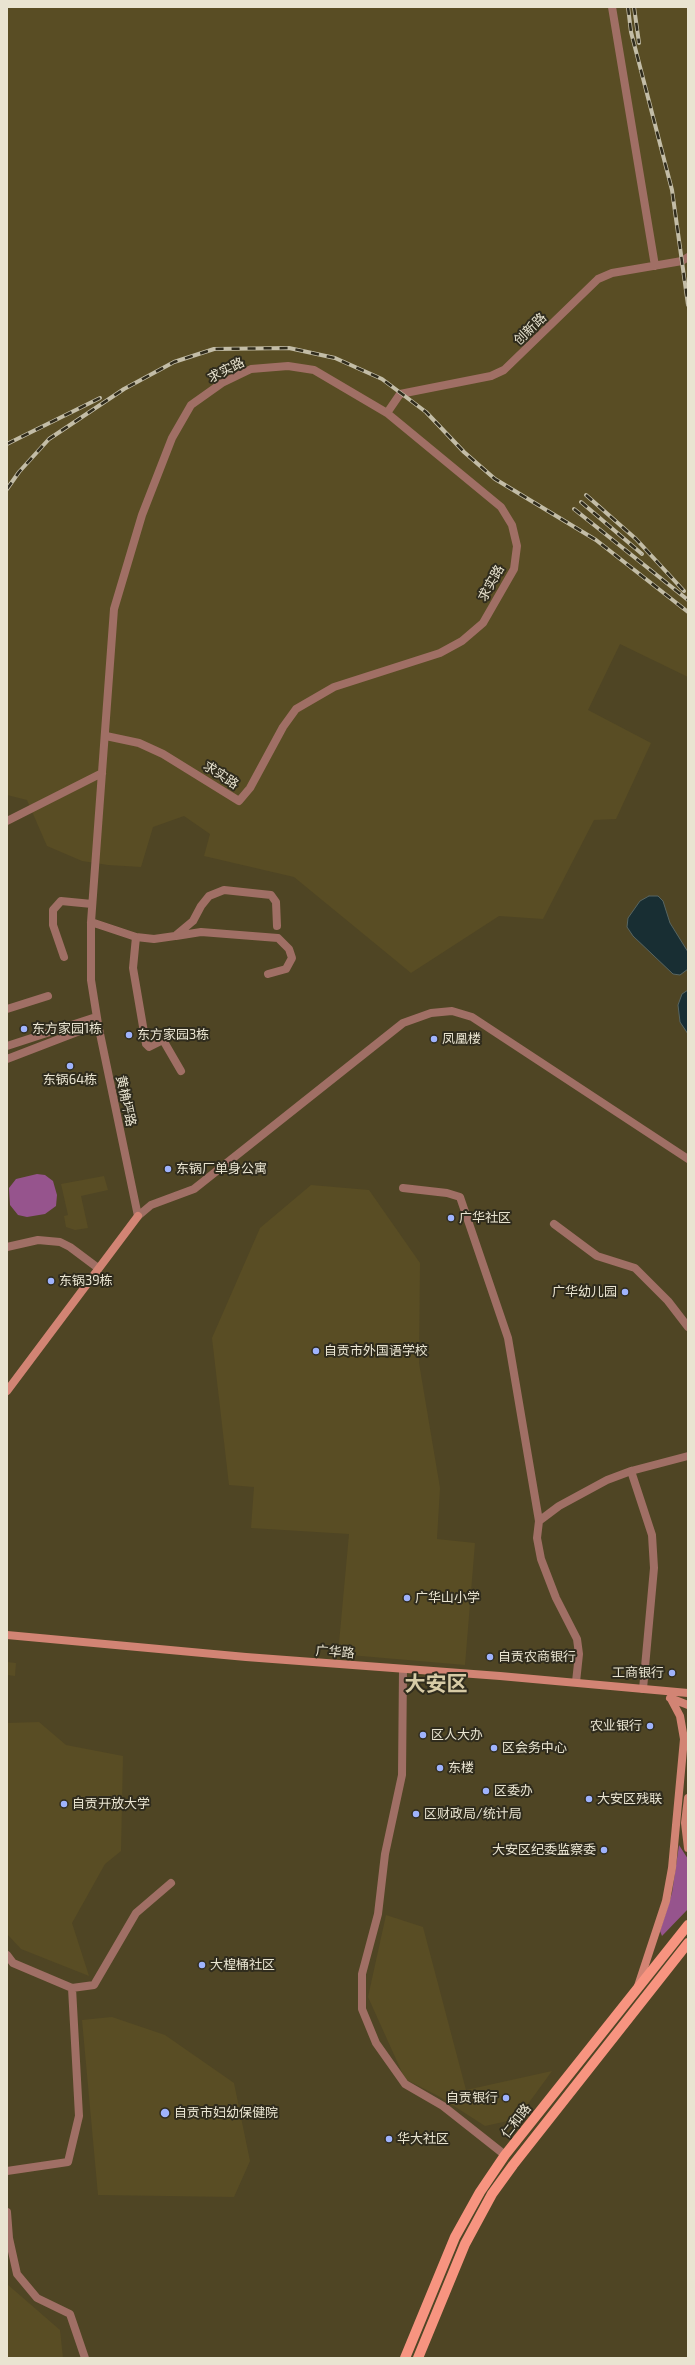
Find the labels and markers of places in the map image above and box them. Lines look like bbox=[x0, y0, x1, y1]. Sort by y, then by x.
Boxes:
place label: 东方家园1栋 bbox=[32, 1021, 102, 1037]
marker: 东方家园1栋 bbox=[19, 1024, 29, 1034]
place label: 东方家园3栋 bbox=[137, 1027, 209, 1043]
marker: 东方家园3栋 bbox=[124, 1030, 134, 1040]
place label: 凤凰楼 bbox=[442, 1031, 481, 1047]
marker: 凤凰楼 bbox=[429, 1034, 439, 1044]
marker: 东锅64栋 bbox=[65, 1061, 75, 1071]
place label: 东锅64栋 bbox=[43, 1072, 97, 1088]
place label: 东锅厂单身公寓 bbox=[176, 1161, 267, 1177]
marker: 东锅厂单身公寓 bbox=[163, 1164, 173, 1174]
place label: 广华社区 bbox=[459, 1210, 511, 1226]
marker: 广华社区 bbox=[446, 1213, 456, 1223]
place label: 东锅39栋 bbox=[59, 1273, 113, 1289]
marker: 东锅39栋 bbox=[46, 1276, 56, 1286]
place label: 广华幼儿园 bbox=[552, 1284, 617, 1300]
marker: 广华幼儿园 bbox=[620, 1287, 630, 1297]
place label: 自贡市外国语学校 bbox=[324, 1343, 428, 1359]
marker: 自贡市外国语学校 bbox=[311, 1346, 321, 1356]
place label: 广华山小学 bbox=[415, 1590, 480, 1606]
marker: 广华山小学 bbox=[402, 1593, 412, 1603]
place label: 自贡农商银行 bbox=[498, 1649, 576, 1665]
marker: 自贡农商银行 bbox=[485, 1652, 495, 1662]
place label: 工商银行 bbox=[612, 1665, 664, 1681]
marker: 工商银行 bbox=[667, 1668, 677, 1678]
place label: 农业银行 bbox=[590, 1718, 642, 1734]
marker: 农业银行 bbox=[645, 1721, 655, 1731]
place label: 区人大办 bbox=[431, 1727, 483, 1743]
marker: 区人大办 bbox=[418, 1730, 428, 1740]
place label: 区会务中心 bbox=[502, 1740, 567, 1756]
marker: 区会务中心 bbox=[489, 1743, 499, 1753]
place label: 东楼 bbox=[448, 1760, 474, 1776]
marker: 东楼 bbox=[435, 1763, 445, 1773]
place label: 区委办 bbox=[494, 1783, 533, 1799]
marker: 区委办 bbox=[481, 1786, 491, 1796]
place label: 大安区残联 bbox=[597, 1791, 662, 1807]
marker: 大安区残联 bbox=[584, 1794, 594, 1804]
place label: 自贡开放大学 bbox=[72, 1796, 150, 1812]
marker: 自贡开放大学 bbox=[59, 1799, 69, 1809]
place label: 区财政局/统计局 bbox=[424, 1806, 522, 1822]
marker: 区财政局/统计局 bbox=[411, 1809, 421, 1819]
place label: 大安区纪委监察委 bbox=[492, 1842, 596, 1858]
marker: 大安区纪委监察委 bbox=[599, 1845, 609, 1855]
place label: 大楻桶社区 bbox=[210, 1957, 275, 1973]
marker: 大楻桶社区 bbox=[197, 1960, 207, 1970]
place label: 自贡银行 bbox=[446, 2090, 498, 2106]
marker: 自贡银行 bbox=[501, 2093, 511, 2103]
place label: 自贡市妇幼保健院 bbox=[174, 2105, 278, 2121]
marker: 自贡市妇幼保健院 bbox=[159, 2107, 171, 2119]
place label: 华大社区 bbox=[397, 2131, 449, 2147]
marker: 华大社区 bbox=[384, 2134, 394, 2144]

